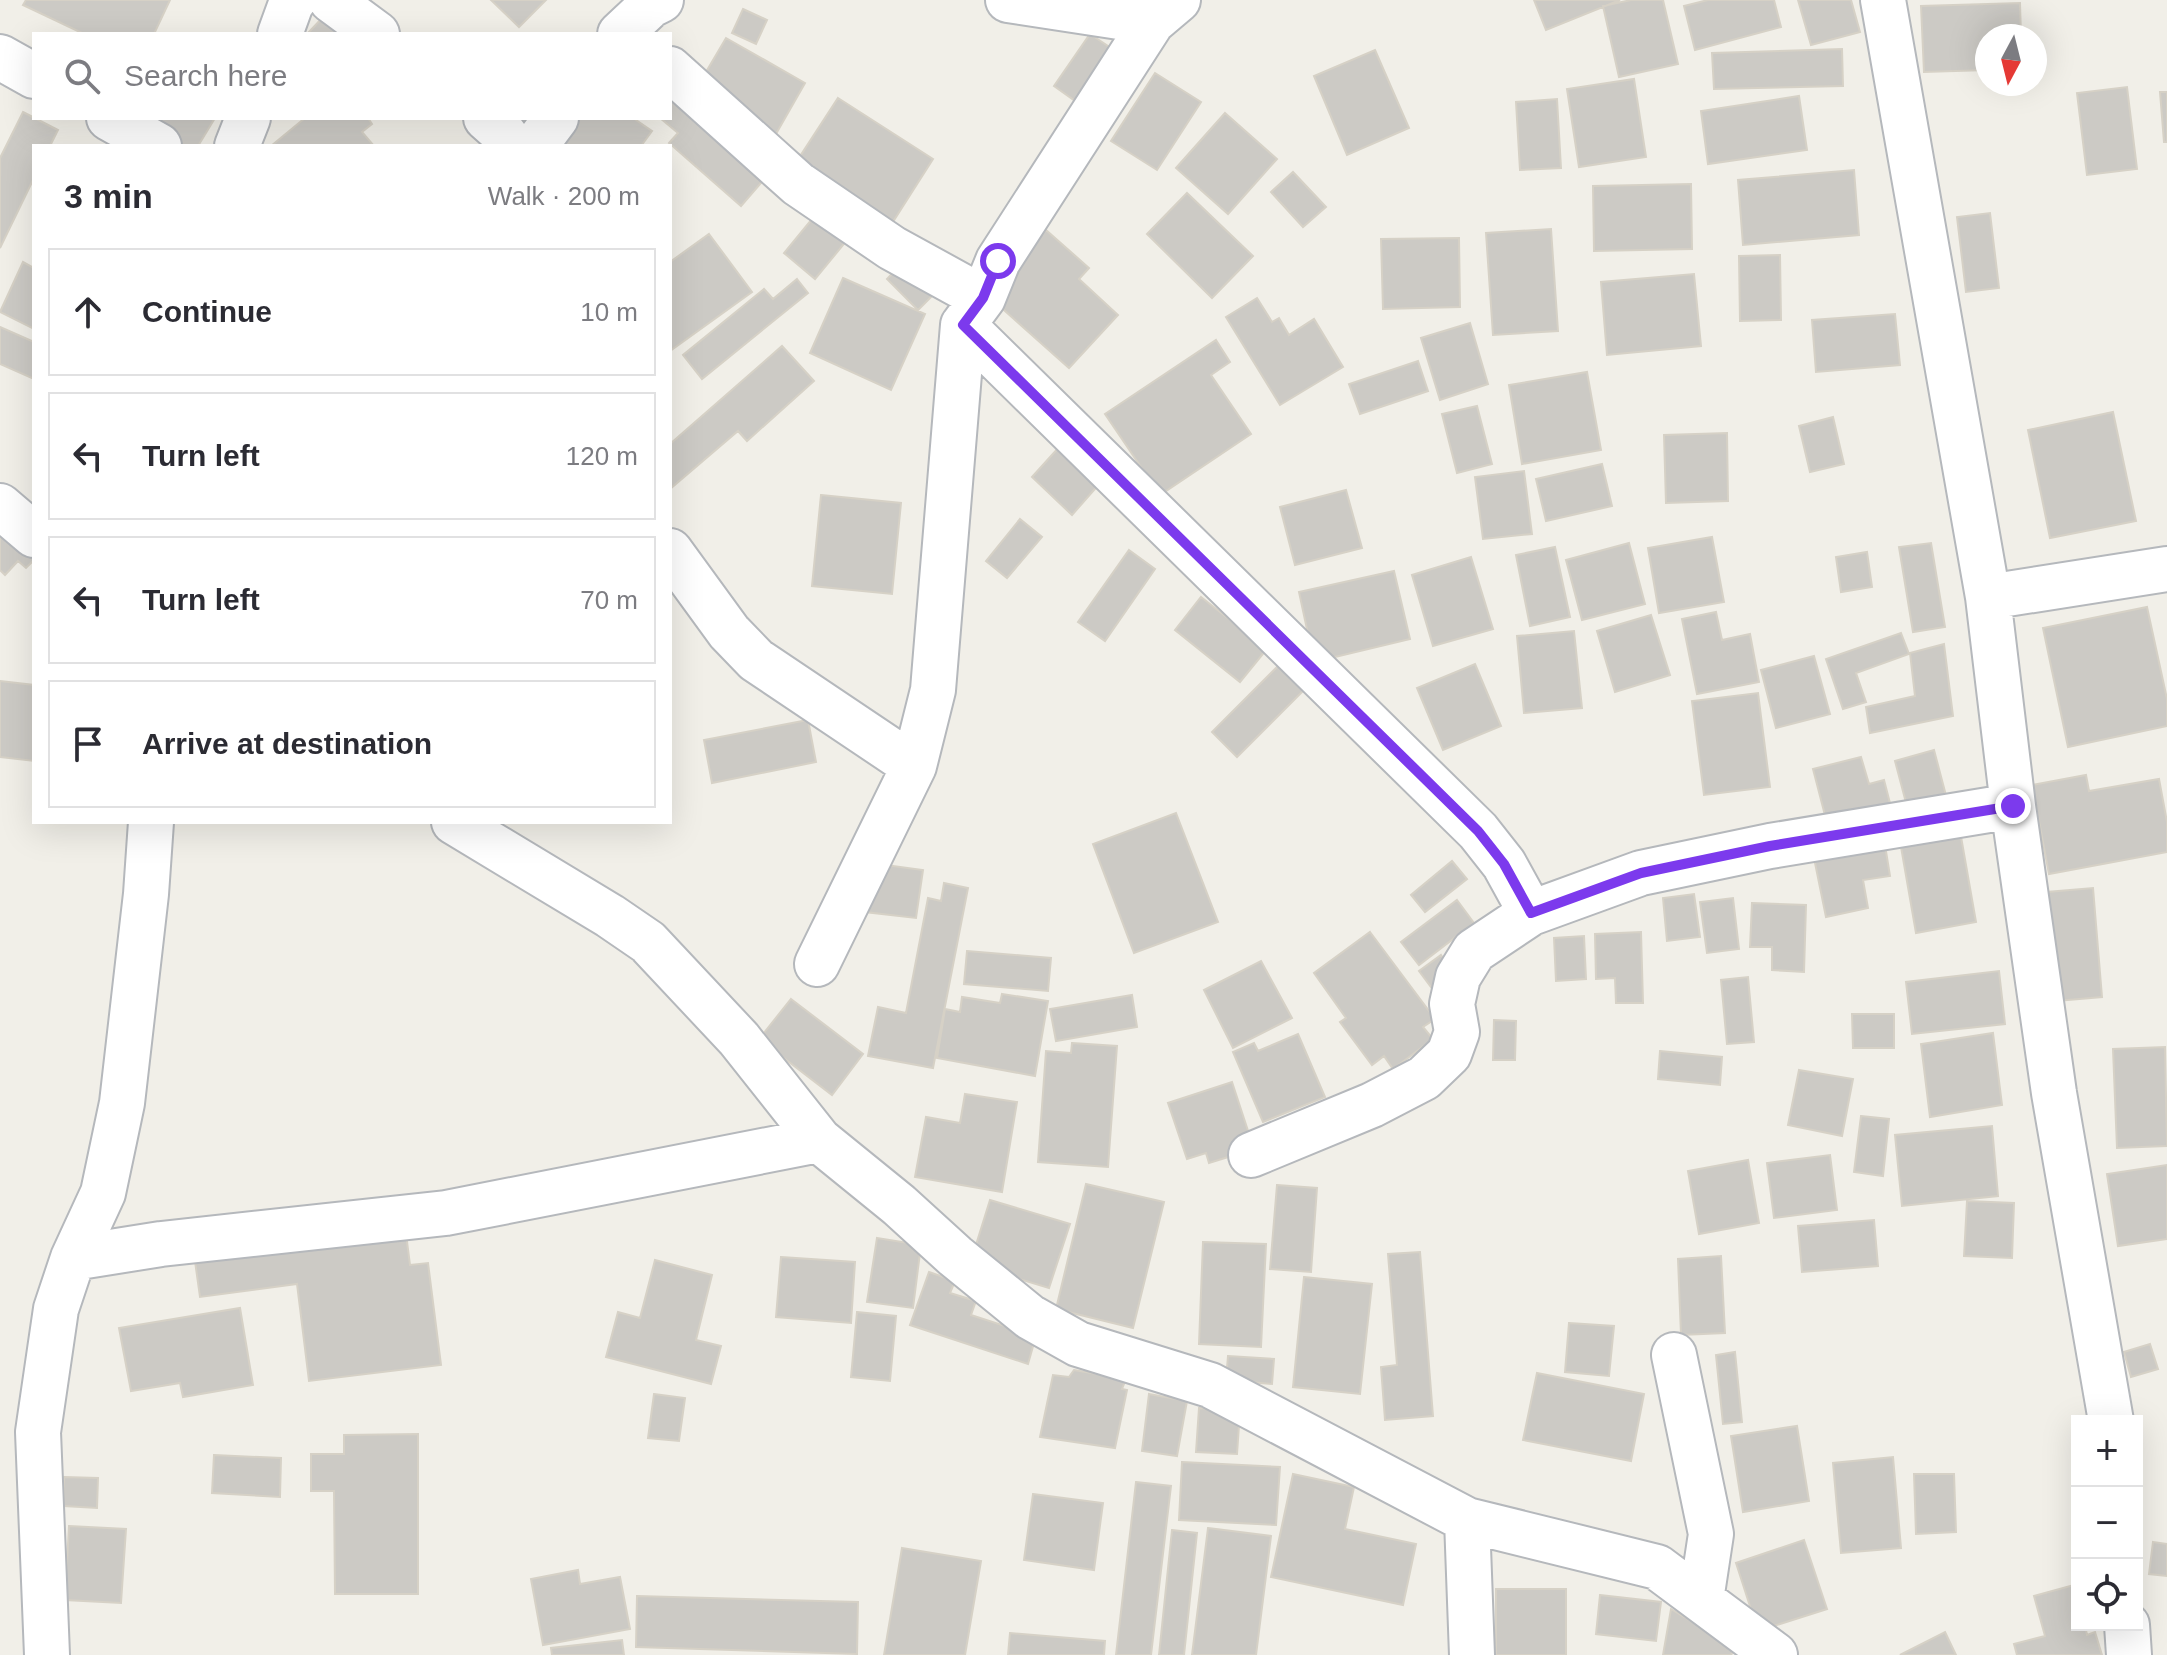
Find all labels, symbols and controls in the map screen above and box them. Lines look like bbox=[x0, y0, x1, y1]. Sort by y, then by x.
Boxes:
north arrow bbox=[1975, 24, 2047, 96]
search box bbox=[32, 32, 672, 120]
icon: search bbox=[60, 54, 104, 98]
text: Search here bbox=[124, 59, 287, 92]
text: 3 min bbox=[64, 177, 153, 215]
text: Walk · 200 m bbox=[488, 181, 640, 211]
route start bbox=[980, 243, 1016, 279]
icon: ahead bbox=[66, 290, 110, 334]
text: Continue bbox=[142, 295, 272, 328]
text: 10 m bbox=[580, 297, 638, 327]
icon: left bbox=[66, 434, 110, 478]
text: Turn left bbox=[142, 439, 260, 472]
text: 120 m bbox=[566, 441, 638, 471]
icon: left bbox=[66, 578, 110, 622]
text: Turn left bbox=[142, 583, 260, 616]
text: 70 m bbox=[580, 585, 638, 615]
icon: arrive bbox=[66, 722, 110, 766]
text: Arrive at destination bbox=[142, 727, 432, 760]
route end bbox=[1995, 788, 2031, 824]
map controls bbox=[2071, 1415, 2143, 1631]
button: + bbox=[2071, 1415, 2143, 1487]
button: − bbox=[2071, 1487, 2143, 1559]
button: locate bbox=[2071, 1559, 2143, 1631]

